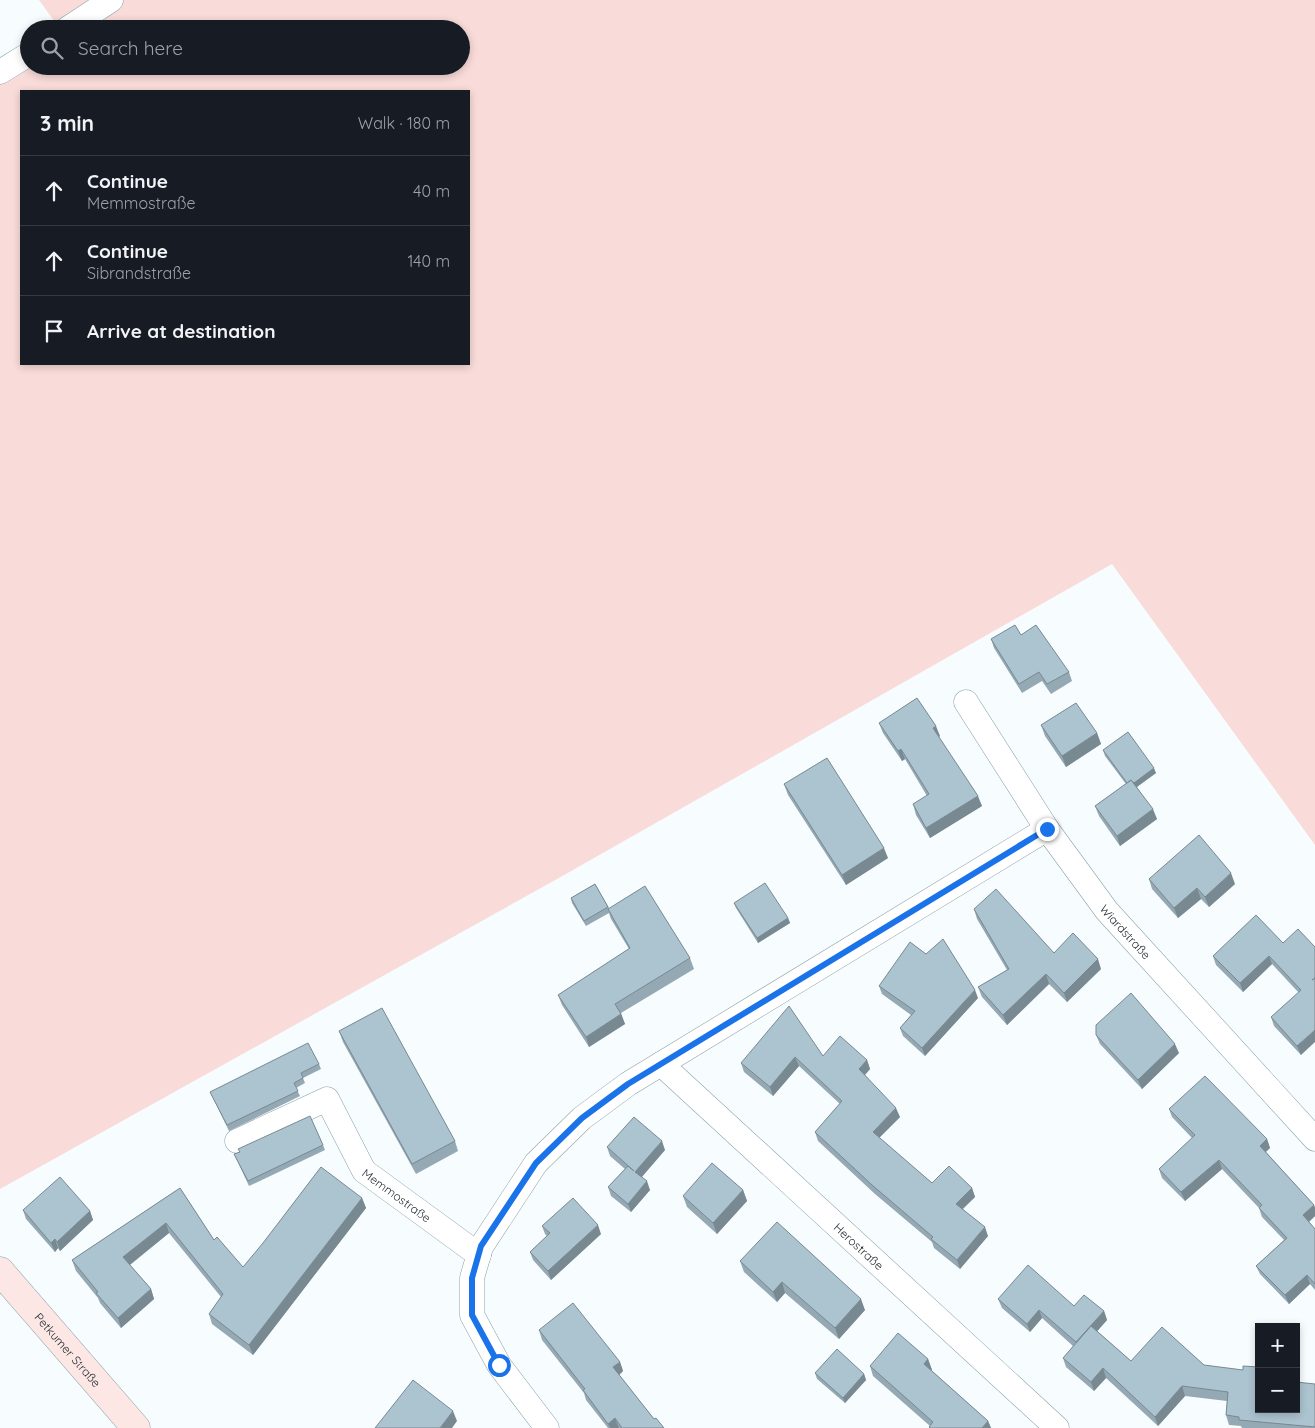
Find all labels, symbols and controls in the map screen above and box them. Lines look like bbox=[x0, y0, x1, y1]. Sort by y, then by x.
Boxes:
search box bbox=[20, 20, 470, 75]
icon: search bbox=[38, 34, 66, 62]
text: Search here bbox=[78, 36, 183, 60]
text: 3 min bbox=[40, 110, 94, 136]
text: Walk · 180 m bbox=[358, 113, 450, 133]
text: Continue bbox=[87, 169, 168, 193]
icon: ahead bbox=[40, 177, 68, 205]
text: 40 m bbox=[413, 181, 450, 201]
text: Memmostraße bbox=[87, 193, 195, 213]
text: Continue bbox=[87, 239, 168, 263]
icon: ahead bbox=[40, 247, 68, 275]
text: 140 m bbox=[407, 251, 450, 271]
text: Sibrandstraße bbox=[87, 263, 191, 283]
icon: arrive bbox=[40, 317, 68, 345]
text: Arrive at destination bbox=[87, 319, 276, 343]
route end bbox=[1036, 818, 1059, 841]
street label: Wiardstraße bbox=[1097, 901, 1155, 962]
street label: Memmostraße bbox=[360, 1165, 434, 1225]
street label: Herostraße bbox=[831, 1219, 887, 1273]
street label: Petkumer Straße bbox=[32, 1309, 104, 1390]
map controls bbox=[1255, 1323, 1300, 1413]
button: + bbox=[1255, 1323, 1300, 1368]
route start bbox=[488, 1354, 511, 1377]
button: − bbox=[1255, 1368, 1300, 1413]

